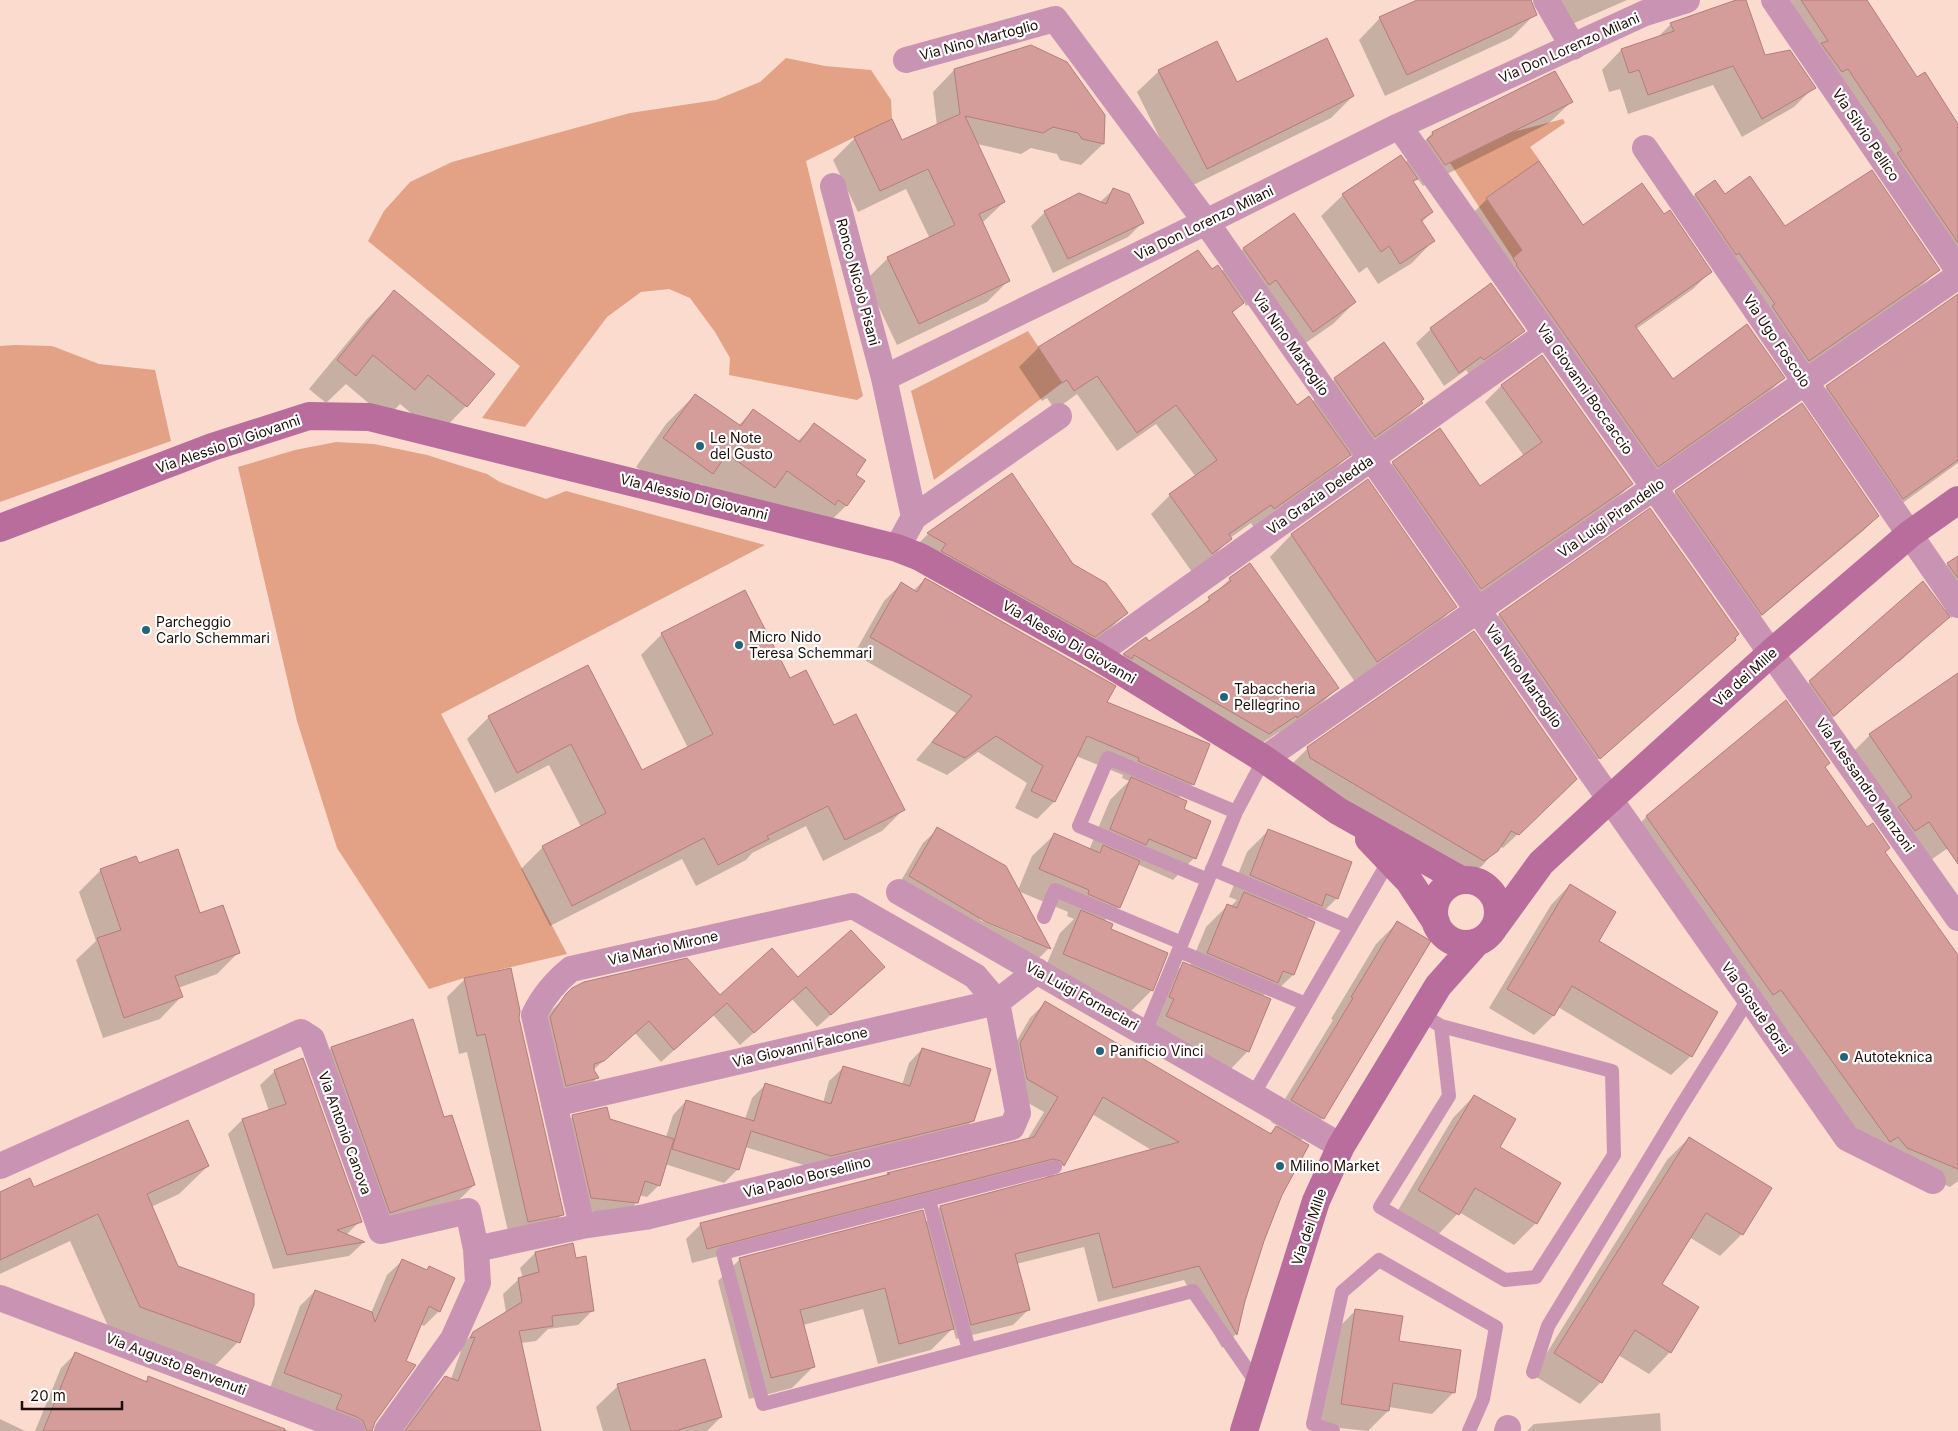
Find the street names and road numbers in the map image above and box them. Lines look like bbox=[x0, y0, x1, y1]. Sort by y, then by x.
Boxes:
street label: Via Don Lorenzo Milani bbox=[1496, 9, 1642, 86]
street label: Via Nino Martoglio bbox=[918, 16, 1040, 64]
street label: Via Silvio Pellico bbox=[1829, 85, 1904, 184]
street label: Via Don Lorenzo Milani bbox=[1132, 182, 1276, 264]
street label: Ronco Nicolò Pisani bbox=[833, 216, 884, 347]
street label: Via Nino Martoglio bbox=[1249, 289, 1333, 399]
street label: Via Ugo Foscolo bbox=[1740, 291, 1815, 390]
street label: Via Giovanni Boccaccio bbox=[1534, 320, 1637, 457]
street label: Via Alessio Di Giovanni bbox=[153, 411, 302, 476]
street label: Via Grazia Deledda bbox=[1263, 451, 1376, 538]
street label: Via Alessio Di Giovanni bbox=[619, 470, 770, 523]
street label: Via Luigi Pirandello bbox=[1554, 474, 1667, 561]
street label: Via Alessio Di Giovanni bbox=[999, 596, 1139, 687]
street label: Via Nino Martoglio bbox=[1482, 621, 1566, 731]
street label: Via dei Mille bbox=[1709, 644, 1780, 710]
street label: Via Alessandro Manzoni bbox=[1813, 715, 1918, 855]
street label: Via Mario Mirone bbox=[606, 927, 720, 968]
street label: Via Luigi Fornaciari bbox=[1023, 958, 1142, 1034]
street label: Via Giosuè Borsi bbox=[1718, 958, 1794, 1057]
street label: Via Giovanni Falcone bbox=[731, 1023, 869, 1070]
street label: Via Antonio Canova bbox=[315, 1069, 376, 1197]
street label: Via Paolo Borsellino bbox=[741, 1152, 872, 1201]
street label: Via dei Mille bbox=[1287, 1186, 1330, 1267]
street label: Via Augusto Benvenuti bbox=[103, 1329, 249, 1398]

